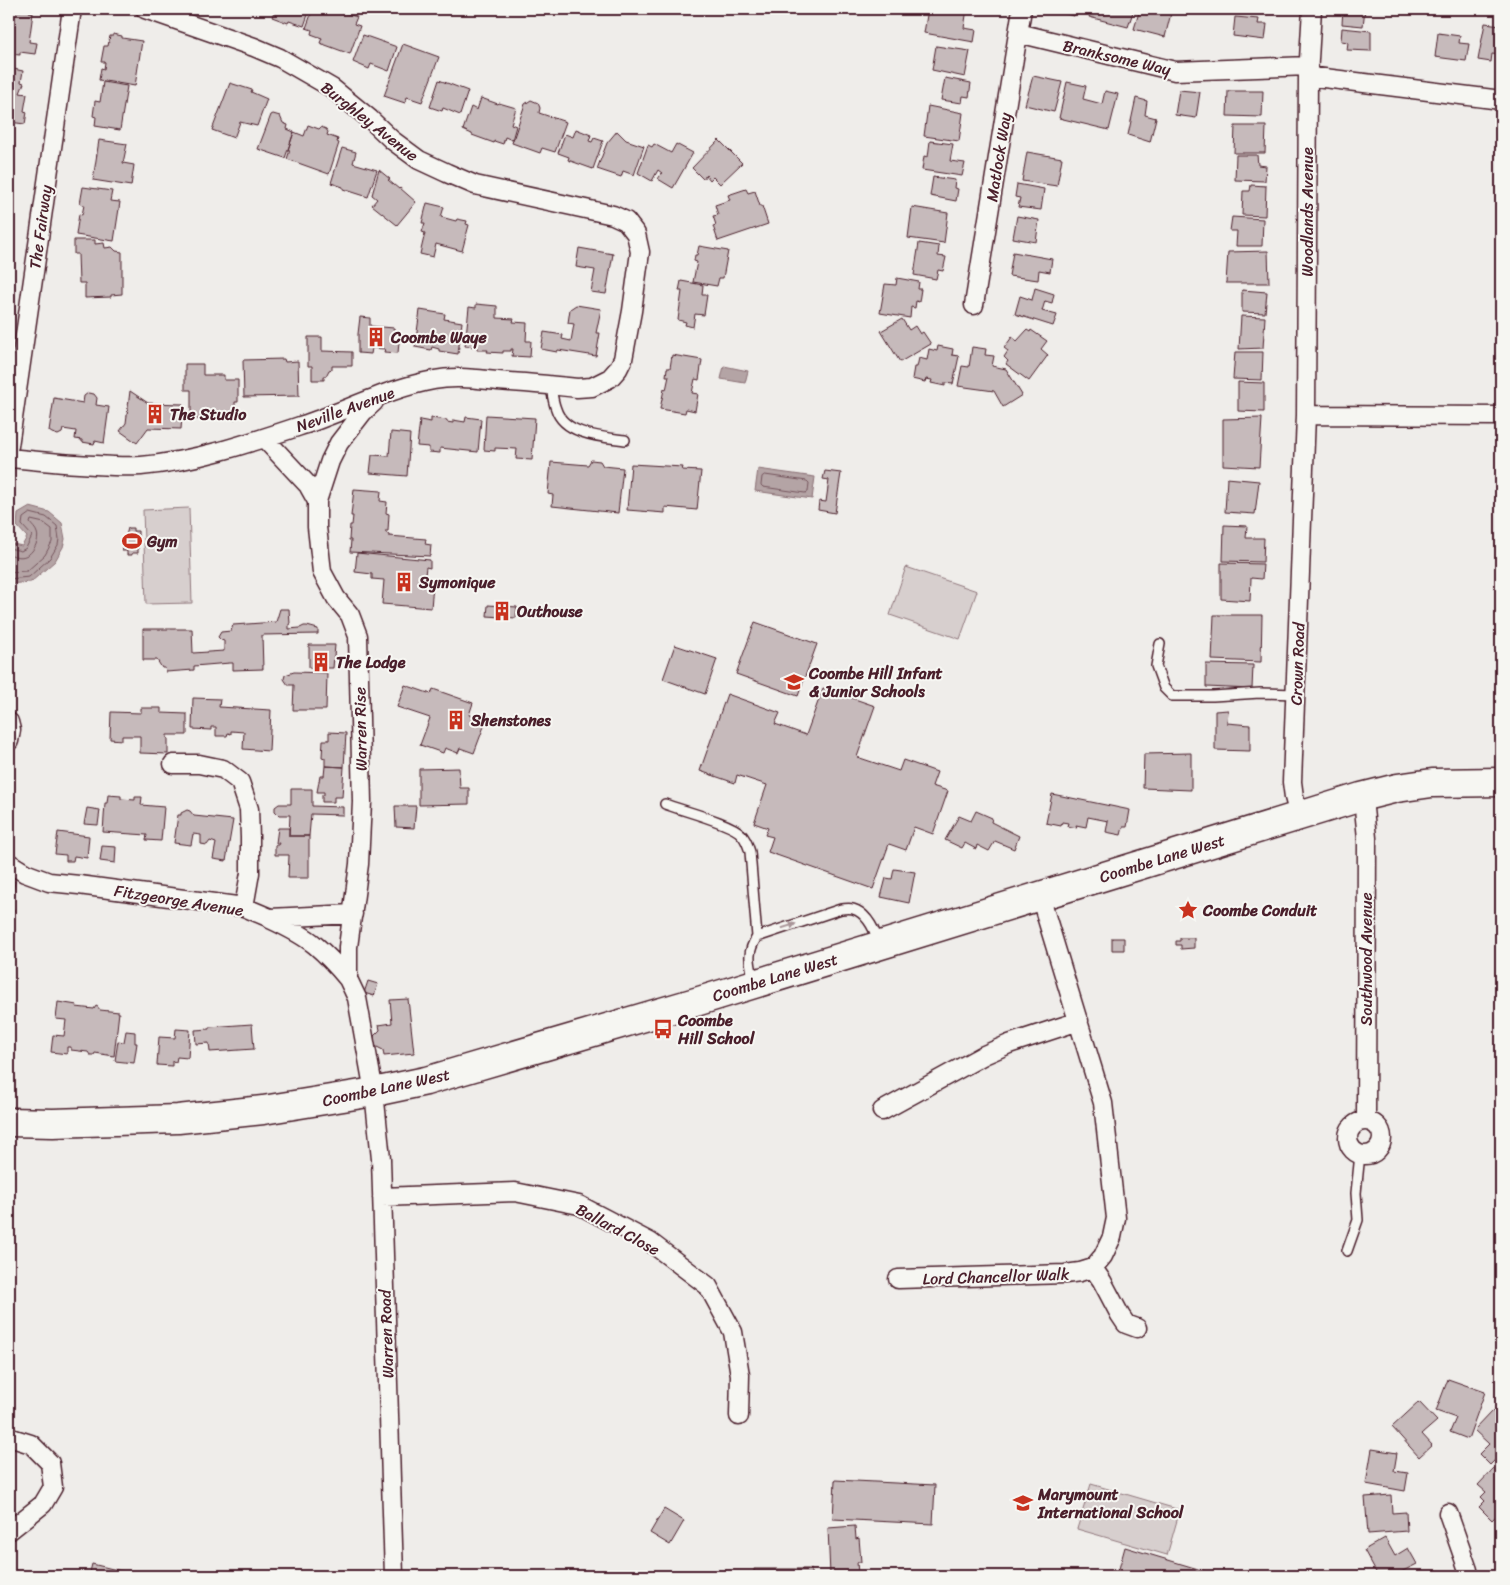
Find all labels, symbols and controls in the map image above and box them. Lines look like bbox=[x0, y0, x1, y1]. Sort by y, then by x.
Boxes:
street label: Branksome Way bbox=[1060, 31, 1175, 84]
street label: Burghley Avenue bbox=[314, 74, 425, 169]
street label: Matlock Way bbox=[977, 110, 1020, 204]
street label: Woodlands Avenue bbox=[1293, 147, 1322, 277]
street label: The Fairway bbox=[20, 182, 61, 271]
place label: Coombe Waye bbox=[390, 323, 488, 352]
building icon: Coombe Waye bbox=[365, 326, 387, 348]
street label: Neville Avenue bbox=[292, 378, 399, 441]
place label: The Studio bbox=[170, 400, 247, 429]
building icon: The Studio bbox=[144, 403, 166, 425]
place label: Gym bbox=[146, 527, 178, 556]
sports icon: Gym bbox=[121, 530, 143, 552]
place label: Symonique bbox=[418, 568, 496, 597]
building icon: Symonique bbox=[393, 571, 415, 593]
place label: Outhouse bbox=[516, 597, 584, 626]
building icon: Outhouse bbox=[491, 600, 513, 622]
street label: Crown Road bbox=[1282, 621, 1313, 706]
place label: The Lodge bbox=[336, 648, 406, 677]
building icon: The Lodge bbox=[310, 651, 332, 673]
place label: Coombe Hill Infant & Junior Schools bbox=[808, 659, 943, 706]
school or university icon: Coombe Hill Infant & Junior Schools bbox=[783, 671, 805, 693]
street label: Warren Rise bbox=[345, 687, 376, 771]
place label: Shenstones bbox=[470, 706, 551, 735]
building icon: Shenstones bbox=[445, 709, 467, 731]
street label: Coombe Lane West bbox=[1096, 826, 1229, 891]
street label: Fitzgeorge Avenue bbox=[112, 876, 246, 925]
street label: Southwood Avenue bbox=[1352, 892, 1381, 1026]
place label: Coombe Conduit bbox=[1202, 896, 1317, 925]
place icon: Coombe Conduit bbox=[1177, 899, 1199, 921]
one-way arrow bbox=[782, 921, 797, 929]
street label: Coombe Lane West bbox=[709, 945, 842, 1010]
place label: Coombe Hill School bbox=[677, 1006, 756, 1053]
bus stop icon: Coombe Hill School bbox=[652, 1018, 674, 1040]
street label: Coombe Lane West bbox=[319, 1060, 453, 1115]
street label: Ballard Close bbox=[570, 1195, 665, 1264]
street label: Lord Chancellor Walk bbox=[922, 1259, 1070, 1294]
street label: Warren Road bbox=[370, 1288, 403, 1379]
place label: Marymount International School bbox=[1037, 1480, 1185, 1527]
school or university icon: Marymount International School bbox=[1012, 1492, 1034, 1514]

